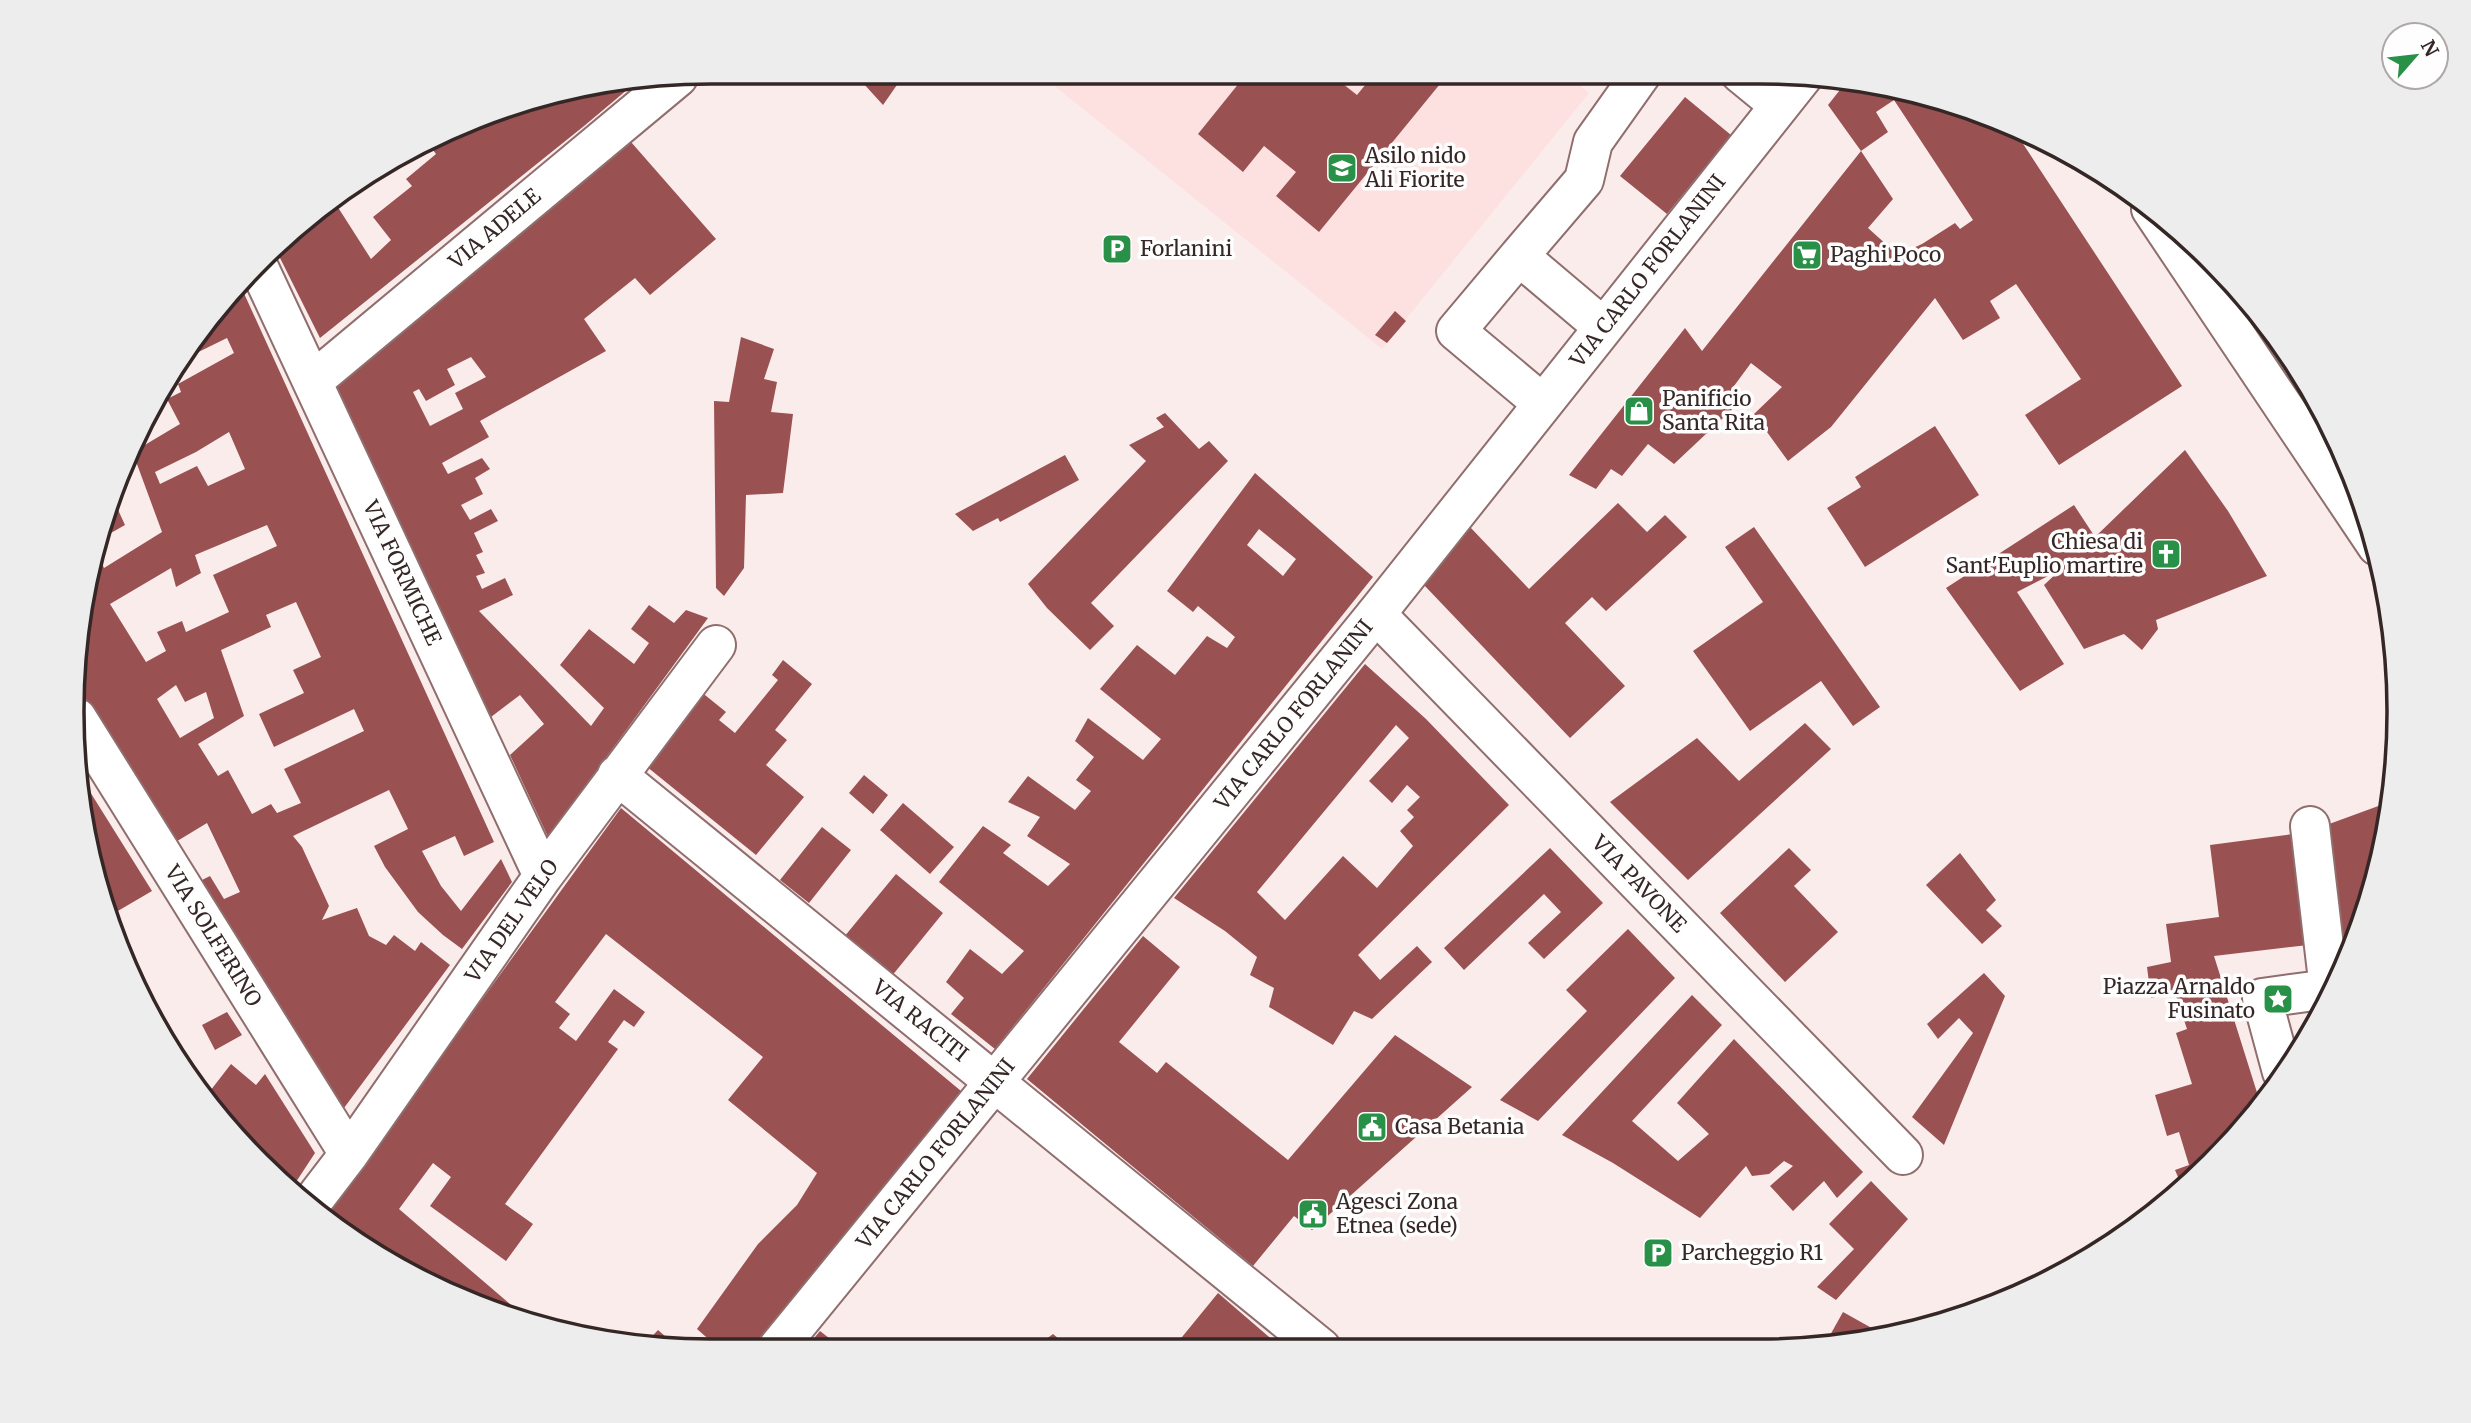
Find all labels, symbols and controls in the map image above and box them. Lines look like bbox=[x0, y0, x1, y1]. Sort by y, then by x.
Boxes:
north arrow bbox=[2380, 21, 2450, 91]
text: N bbox=[2416, 36, 2444, 60]
place label: Asilo nido Ali Fiorite bbox=[1364, 142, 1466, 193]
school or university icon: Asilo nido Ali Fiorite bbox=[1325, 151, 1359, 185]
street label: VIA CARLO FORLANINI bbox=[1563, 169, 1731, 373]
street label: VIA ADELE bbox=[442, 182, 547, 275]
parking icon: Forlanini bbox=[1100, 232, 1134, 266]
place label: Forlanini bbox=[1140, 235, 1232, 262]
supermarket icon: Paghi Poco bbox=[1790, 238, 1824, 272]
place label: Paghi Poco bbox=[1830, 241, 1941, 268]
place label: Panificio Santa Rita bbox=[1662, 385, 1765, 436]
shop icon: Panificio Santa Rita bbox=[1622, 394, 1656, 428]
street label: VIA FORMICHE bbox=[357, 495, 448, 650]
place label: Chiesa di Sant'Euplio martire bbox=[1945, 528, 2143, 579]
church icon: Chiesa di Sant'Euplio martire bbox=[2149, 537, 2183, 571]
street label: VIA CARLO FORLANINI bbox=[1208, 614, 1379, 816]
street label: VIA PAVONE bbox=[1586, 829, 1693, 938]
street label: VIA DEL VELO bbox=[459, 854, 564, 988]
street label: VIA SOLFERINO bbox=[159, 859, 268, 1012]
street label: VIA RACITI bbox=[866, 973, 974, 1067]
place label: Piazza Arnaldo Fusinato bbox=[2103, 973, 2255, 1024]
place icon: Piazza Arnaldo Fusinato bbox=[2261, 982, 2295, 1016]
street label: VIA CARLO FORLANINI bbox=[850, 1053, 1021, 1255]
public building icon: Casa Betania bbox=[1355, 1110, 1389, 1144]
place label: Casa Betania bbox=[1395, 1113, 1524, 1140]
place label: Agesci Zona Etnea (sede) bbox=[1335, 1188, 1458, 1239]
public building icon: Agesci Zona Etnea (sede) bbox=[1296, 1197, 1330, 1231]
parking icon: Parcheggio R1 bbox=[1641, 1236, 1675, 1270]
place label: Parcheggio R1 bbox=[1681, 1239, 1823, 1266]

